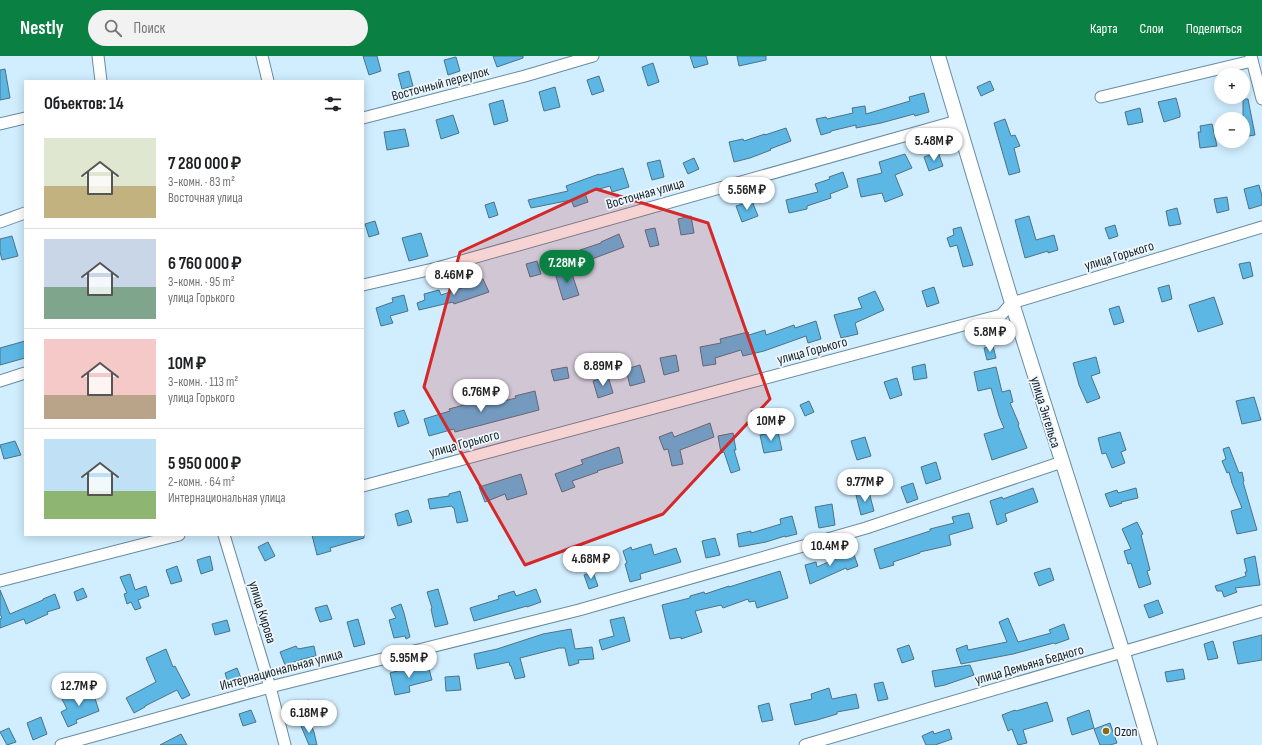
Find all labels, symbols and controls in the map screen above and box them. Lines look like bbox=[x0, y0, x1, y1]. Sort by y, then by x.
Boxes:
search box bbox=[88, 10, 368, 46]
text: Nestly bbox=[20, 17, 64, 40]
icon: search bbox=[102, 17, 124, 39]
text: Поиск bbox=[134, 19, 165, 38]
text: Карта bbox=[1090, 20, 1118, 37]
text: Слои bbox=[1140, 20, 1164, 37]
text: Поделиться bbox=[1186, 20, 1242, 37]
street label: Восточный переулок bbox=[390, 62, 491, 105]
map controls bbox=[1214, 68, 1250, 148]
button: + bbox=[1214, 68, 1250, 104]
icon: filters bbox=[322, 93, 344, 115]
text: Объектов: 14 bbox=[44, 94, 124, 114]
button: − bbox=[1214, 112, 1250, 148]
pin: 5.48M ₽ bbox=[897, 128, 971, 162]
text: 5.48M ₽ bbox=[915, 133, 953, 149]
icon: home bbox=[76, 154, 124, 202]
text: 7 280 000 ₽ bbox=[168, 154, 241, 174]
text: 3-комн. · 83 m² bbox=[168, 174, 235, 190]
street label: Восточная улица bbox=[604, 174, 686, 213]
pin: 5.56M ₽ bbox=[710, 177, 784, 211]
text: 5.56M ₽ bbox=[728, 182, 766, 198]
text: Восточная улица bbox=[168, 190, 243, 206]
street label: улица Горького bbox=[1082, 237, 1156, 274]
pin: 7.28M ₽ bbox=[530, 250, 604, 284]
text: 6 760 000 ₽ bbox=[168, 254, 242, 274]
icon: home bbox=[76, 255, 124, 303]
text: 7.28M ₽ bbox=[548, 255, 586, 271]
pin: 8.46M ₽ bbox=[417, 262, 491, 296]
text: 8.46M ₽ bbox=[434, 267, 474, 283]
text: 3-комн. · 95 m² bbox=[168, 274, 235, 290]
text: улица Горького bbox=[168, 290, 235, 306]
pin: 5.8M ₽ bbox=[957, 319, 1023, 353]
text: 5.8M ₽ bbox=[974, 324, 1006, 340]
street label: улица Горького bbox=[775, 333, 849, 368]
pin: 8.89M ₽ bbox=[566, 353, 640, 387]
text: 10M ₽ bbox=[168, 354, 206, 374]
icon: home bbox=[76, 355, 124, 403]
text: 8.89M ₽ bbox=[583, 358, 623, 374]
text: 3-комн. · 113 m² bbox=[168, 374, 238, 390]
street label: улица Энгельса bbox=[1027, 374, 1064, 450]
pin: 6.76M ₽ bbox=[444, 379, 518, 413]
text: 6.76M ₽ bbox=[462, 384, 500, 400]
text: улица Горького bbox=[168, 390, 235, 406]
pin: 10M ₽ bbox=[743, 408, 799, 442]
text: 10M ₽ bbox=[756, 413, 786, 429]
street label: улица Горького bbox=[427, 426, 501, 461]
text: 5 950 000 ₽ bbox=[168, 454, 241, 474]
icon: home bbox=[76, 455, 124, 503]
pin: 9.77M ₽ bbox=[828, 469, 902, 503]
text: 2-комн. · 64 m² bbox=[168, 474, 235, 490]
text: 9.77M ₽ bbox=[846, 474, 884, 490]
text: Интернациональная улица bbox=[168, 490, 286, 506]
pin: 10.4M ₽ bbox=[793, 533, 867, 567]
text: 10.4M ₽ bbox=[811, 538, 849, 554]
pin: 4.68M ₽ bbox=[554, 546, 628, 580]
text: 4.68M ₽ bbox=[572, 551, 610, 567]
street label: улица Кирова bbox=[245, 579, 280, 645]
street label: улица Демьяна Бедного bbox=[973, 641, 1086, 688]
street label: Интернациональная улица bbox=[218, 645, 344, 694]
pin: 5.95M ₽ bbox=[372, 645, 446, 679]
text: 5.95M ₽ bbox=[390, 650, 428, 666]
pin: 12.7M ₽ bbox=[42, 673, 116, 707]
text: 12.7M ₽ bbox=[61, 678, 97, 694]
pin: 6.18M ₽ bbox=[272, 700, 346, 734]
text: 6.18M ₽ bbox=[290, 705, 328, 721]
place label: Ozon bbox=[1114, 723, 1138, 740]
marker: Ozon bbox=[1101, 726, 1111, 736]

